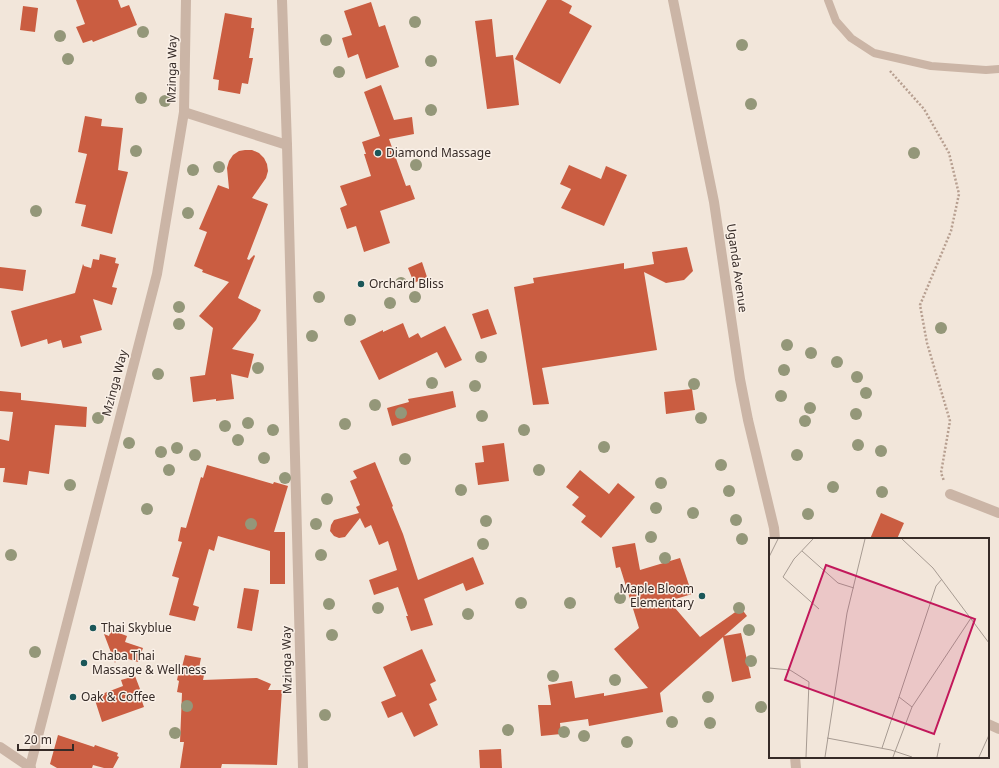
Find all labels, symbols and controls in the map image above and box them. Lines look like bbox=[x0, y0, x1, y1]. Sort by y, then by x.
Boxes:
street label: Mzinga Way bbox=[162, 34, 181, 103]
place label: Diamond Massage bbox=[386, 144, 491, 161]
marker: Diamond Massage bbox=[373, 148, 383, 158]
street label: Uganda Avenue bbox=[723, 222, 752, 314]
place label: Orchard Bliss bbox=[369, 275, 444, 292]
marker: Orchard Bliss bbox=[356, 279, 366, 289]
street label: Mzinga Way bbox=[98, 347, 132, 418]
inset map bbox=[769, 538, 989, 758]
place label: Maple Bloom Elementary bbox=[619, 580, 695, 611]
marker: Maple Bloom Elementary bbox=[697, 591, 707, 601]
place label: Thai Skyblue bbox=[101, 619, 172, 636]
marker: Thai Skyblue bbox=[88, 623, 98, 633]
street label: Mzinga Way bbox=[277, 625, 296, 694]
place label: Chaba Thai Massage & Wellness bbox=[92, 647, 207, 678]
marker: Chaba Thai Massage & Wellness bbox=[79, 658, 89, 668]
place label: Oak & Coffee bbox=[81, 688, 155, 705]
marker: Oak & Coffee bbox=[68, 692, 78, 702]
scale bar bbox=[18, 726, 73, 752]
text: 20 m bbox=[24, 731, 52, 748]

